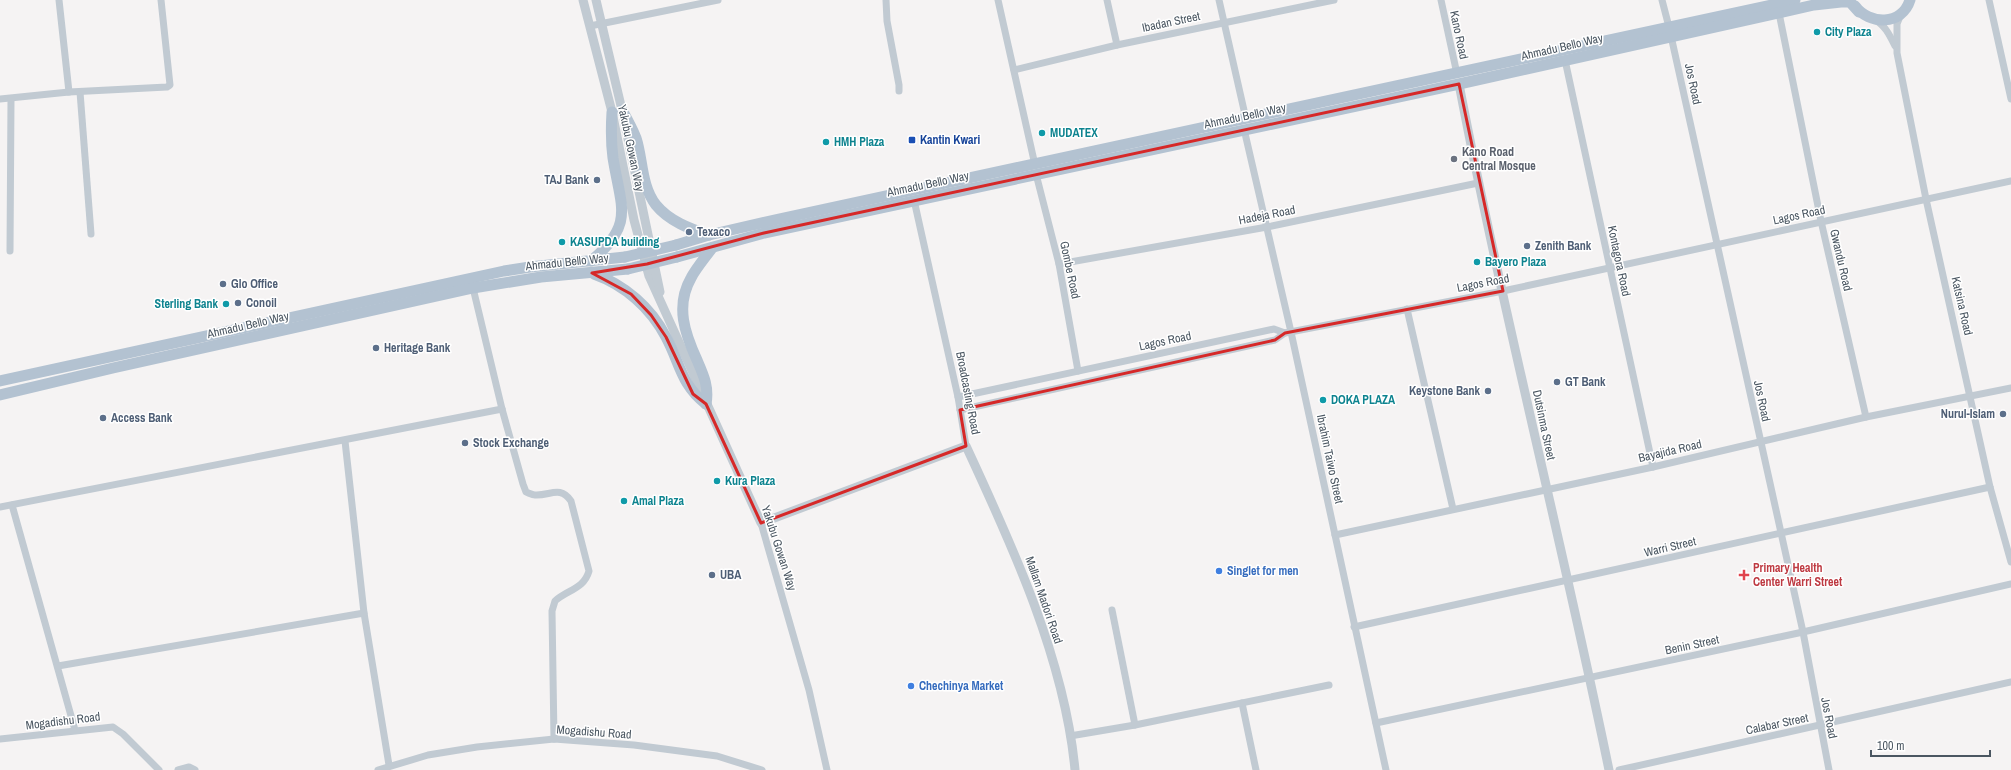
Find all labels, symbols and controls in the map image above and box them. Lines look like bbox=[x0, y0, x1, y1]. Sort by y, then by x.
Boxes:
street label: Ibadan Street bbox=[1140, 8, 1202, 36]
street label: Kano Road bbox=[1446, 9, 1472, 61]
place label: City Plaza bbox=[1825, 24, 1872, 40]
marker: City Plaza bbox=[1812, 27, 1822, 37]
street label: Ahmadu Bello Way bbox=[1519, 30, 1604, 64]
street label: Jos Road bbox=[1681, 62, 1705, 106]
street label: Ahmadu Bello Way bbox=[1202, 99, 1287, 133]
street label: Yakubu Gowan Way bbox=[614, 103, 648, 193]
place label: MUDATEX bbox=[1050, 125, 1098, 141]
marker: MUDATEX bbox=[1037, 128, 1047, 138]
place label: Kantin Kwari bbox=[920, 132, 980, 148]
place label: HMH Plaza bbox=[834, 134, 885, 150]
marker: Kantin Kwari bbox=[907, 135, 917, 145]
marker: HMH Plaza bbox=[821, 137, 831, 147]
place label: Kano Road Central Mosque bbox=[1462, 144, 1536, 174]
marker: Kano Road Central Mosque bbox=[1449, 154, 1459, 164]
street label: Ahmadu Bello Way bbox=[885, 167, 970, 201]
place label: TAJ Bank bbox=[544, 172, 590, 188]
marker: TAJ Bank bbox=[592, 175, 602, 185]
street label: Hadeja Road bbox=[1237, 202, 1297, 228]
street label: Lagos Road bbox=[1771, 202, 1827, 228]
place label: Texaco bbox=[697, 224, 730, 240]
street label: Kontagora Road bbox=[1604, 224, 1634, 298]
marker: Texaco bbox=[684, 227, 694, 237]
street label: Gwandu Road bbox=[1826, 228, 1856, 292]
place label: KASUPDA building bbox=[570, 234, 659, 250]
marker: KASUPDA building bbox=[557, 237, 567, 247]
place label: Zenith Bank bbox=[1535, 238, 1592, 254]
street label: Gombe Road bbox=[1056, 240, 1084, 300]
marker: Zenith Bank bbox=[1522, 241, 1532, 251]
street label: Ahmadu Bello Way bbox=[524, 250, 609, 274]
place label: Bayero Plaza bbox=[1485, 254, 1547, 270]
marker: Bayero Plaza bbox=[1472, 257, 1482, 267]
street label: Lagos Road bbox=[1455, 270, 1511, 296]
street label: Katsina Road bbox=[1947, 275, 1977, 337]
place label: Glo Office bbox=[231, 276, 279, 292]
marker: Glo Office bbox=[218, 279, 228, 289]
place label: Conoil bbox=[246, 295, 277, 311]
place label: Sterling Bank bbox=[155, 296, 219, 312]
marker: Conoil bbox=[233, 298, 243, 308]
marker: Sterling Bank bbox=[221, 299, 231, 309]
street label: Ahmadu Bello Way bbox=[205, 308, 290, 342]
street label: Lagos Road bbox=[1137, 328, 1193, 354]
place label: Heritage Bank bbox=[384, 340, 451, 356]
marker: Heritage Bank bbox=[371, 343, 381, 353]
street label: Broadcasting Road bbox=[952, 350, 984, 436]
place label: GT Bank bbox=[1565, 374, 1606, 390]
marker: GT Bank bbox=[1552, 377, 1562, 387]
street label: Jos Road bbox=[1750, 379, 1774, 423]
place label: Keystone Bank bbox=[1409, 383, 1481, 399]
marker: Keystone Bank bbox=[1483, 386, 1493, 396]
street label: Dutsinma Street bbox=[1529, 389, 1559, 462]
place label: DOKA PLAZA bbox=[1331, 392, 1396, 408]
marker: DOKA PLAZA bbox=[1318, 395, 1328, 405]
place label: Nurul-Islam bbox=[1941, 406, 1995, 422]
marker: Nurul-Islam bbox=[1998, 409, 2008, 419]
place label: Access Bank bbox=[111, 410, 173, 426]
marker: Access Bank bbox=[98, 413, 108, 423]
street label: Ibrahim Taiwo Street bbox=[1313, 413, 1347, 505]
place label: Stock Exchange bbox=[473, 435, 550, 451]
street label: Bayajida Road bbox=[1637, 436, 1703, 466]
marker: Stock Exchange bbox=[460, 438, 470, 448]
place label: Kura Plaza bbox=[725, 473, 776, 489]
marker: Kura Plaza bbox=[712, 476, 722, 486]
place label: Amal Plaza bbox=[632, 493, 684, 509]
marker: Amal Plaza bbox=[619, 496, 629, 506]
street label: Yakubu Gowan Way bbox=[758, 503, 800, 593]
street label: Warri Street bbox=[1643, 533, 1698, 561]
street label: Mallam Madori Road bbox=[1022, 554, 1066, 646]
place label: Primary Health Center Warri Street bbox=[1753, 560, 1843, 590]
place label: Singlet for men bbox=[1227, 563, 1299, 579]
marker: Singlet for men bbox=[1214, 566, 1224, 576]
place label: UBA bbox=[720, 567, 742, 583]
marker: Primary Health Center Warri Street bbox=[1738, 569, 1750, 581]
marker: UBA bbox=[707, 570, 717, 580]
street label: Benin Street bbox=[1664, 631, 1721, 659]
place label: Chechinya Market bbox=[919, 678, 1004, 694]
marker: Chechinya Market bbox=[906, 681, 916, 691]
street label: Jos Road bbox=[1817, 696, 1841, 740]
street label: Mogadishu Road bbox=[25, 708, 101, 734]
street label: Calabar Street bbox=[1744, 710, 1810, 738]
street label: Mogadishu Road bbox=[556, 721, 632, 743]
scale bar bbox=[1871, 732, 1990, 758]
text: 100 m bbox=[1877, 738, 1904, 754]

